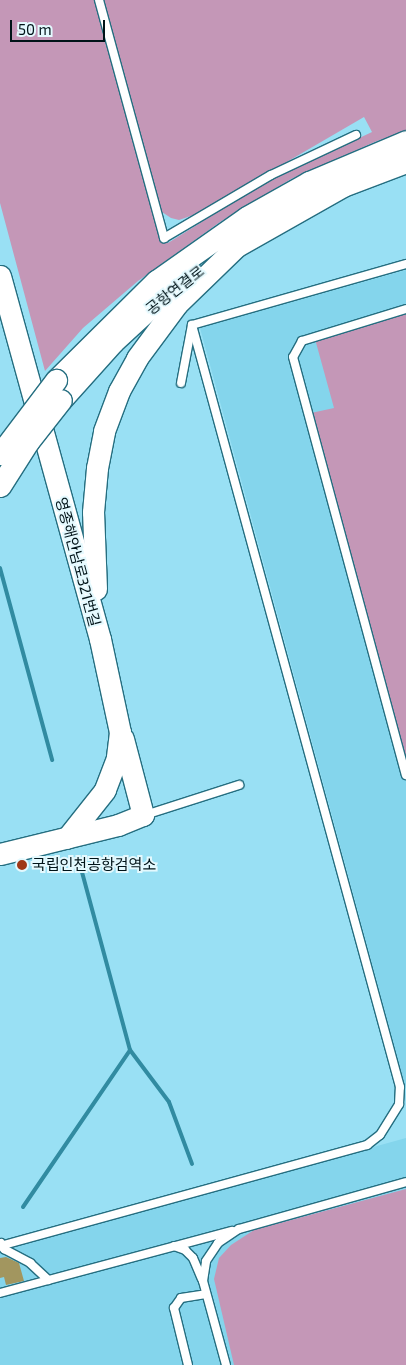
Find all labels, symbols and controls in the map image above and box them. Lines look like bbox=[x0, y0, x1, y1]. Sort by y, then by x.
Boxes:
scale bar bbox=[12, 10, 108, 42]
text: 50 m bbox=[18, 20, 52, 38]
street label: 공항연결로 bbox=[142, 262, 208, 318]
street label: 영종해안남로321번길 bbox=[52, 495, 104, 629]
place label: 국립인천공항검역소 bbox=[32, 856, 156, 874]
marker: 국립인천공항검역소 bbox=[16, 859, 28, 871]

